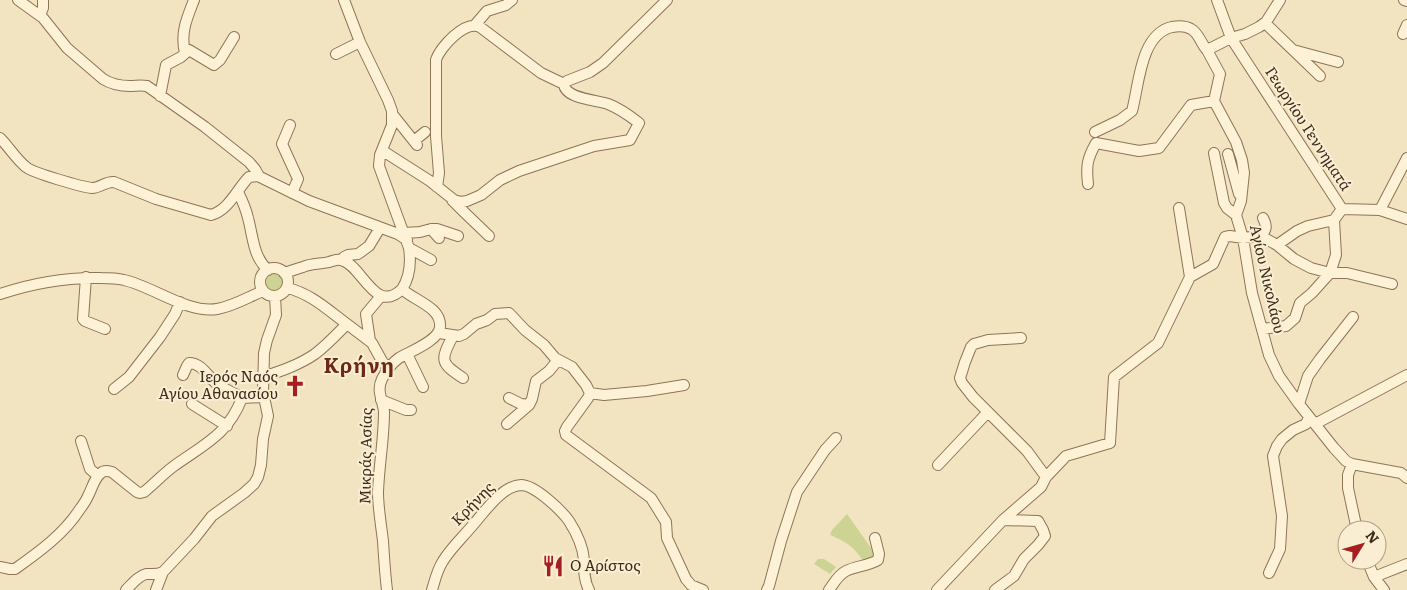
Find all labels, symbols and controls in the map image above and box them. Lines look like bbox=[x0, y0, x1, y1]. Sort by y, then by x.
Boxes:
street label: Γεωργίου Γεννηματά bbox=[1260, 62, 1358, 195]
street label: Αγίου Νικολάου bbox=[1245, 222, 1292, 336]
district label: Κρήνη bbox=[323, 349, 395, 379]
place label: Ιερός Ναός Αγίου Αθανασίου bbox=[158, 364, 279, 404]
church icon: Ιερός Ναός Αγίου Αθανασίου bbox=[282, 373, 308, 399]
street label: Μικράς Ασίας bbox=[352, 407, 377, 505]
street label: Κρήνης bbox=[445, 475, 499, 530]
north arrow bbox=[1337, 520, 1387, 570]
text: N bbox=[1362, 526, 1385, 547]
restaurant icon: Ο Αρίστος bbox=[540, 553, 566, 579]
place label: Ο Αρίστος bbox=[570, 553, 641, 576]

